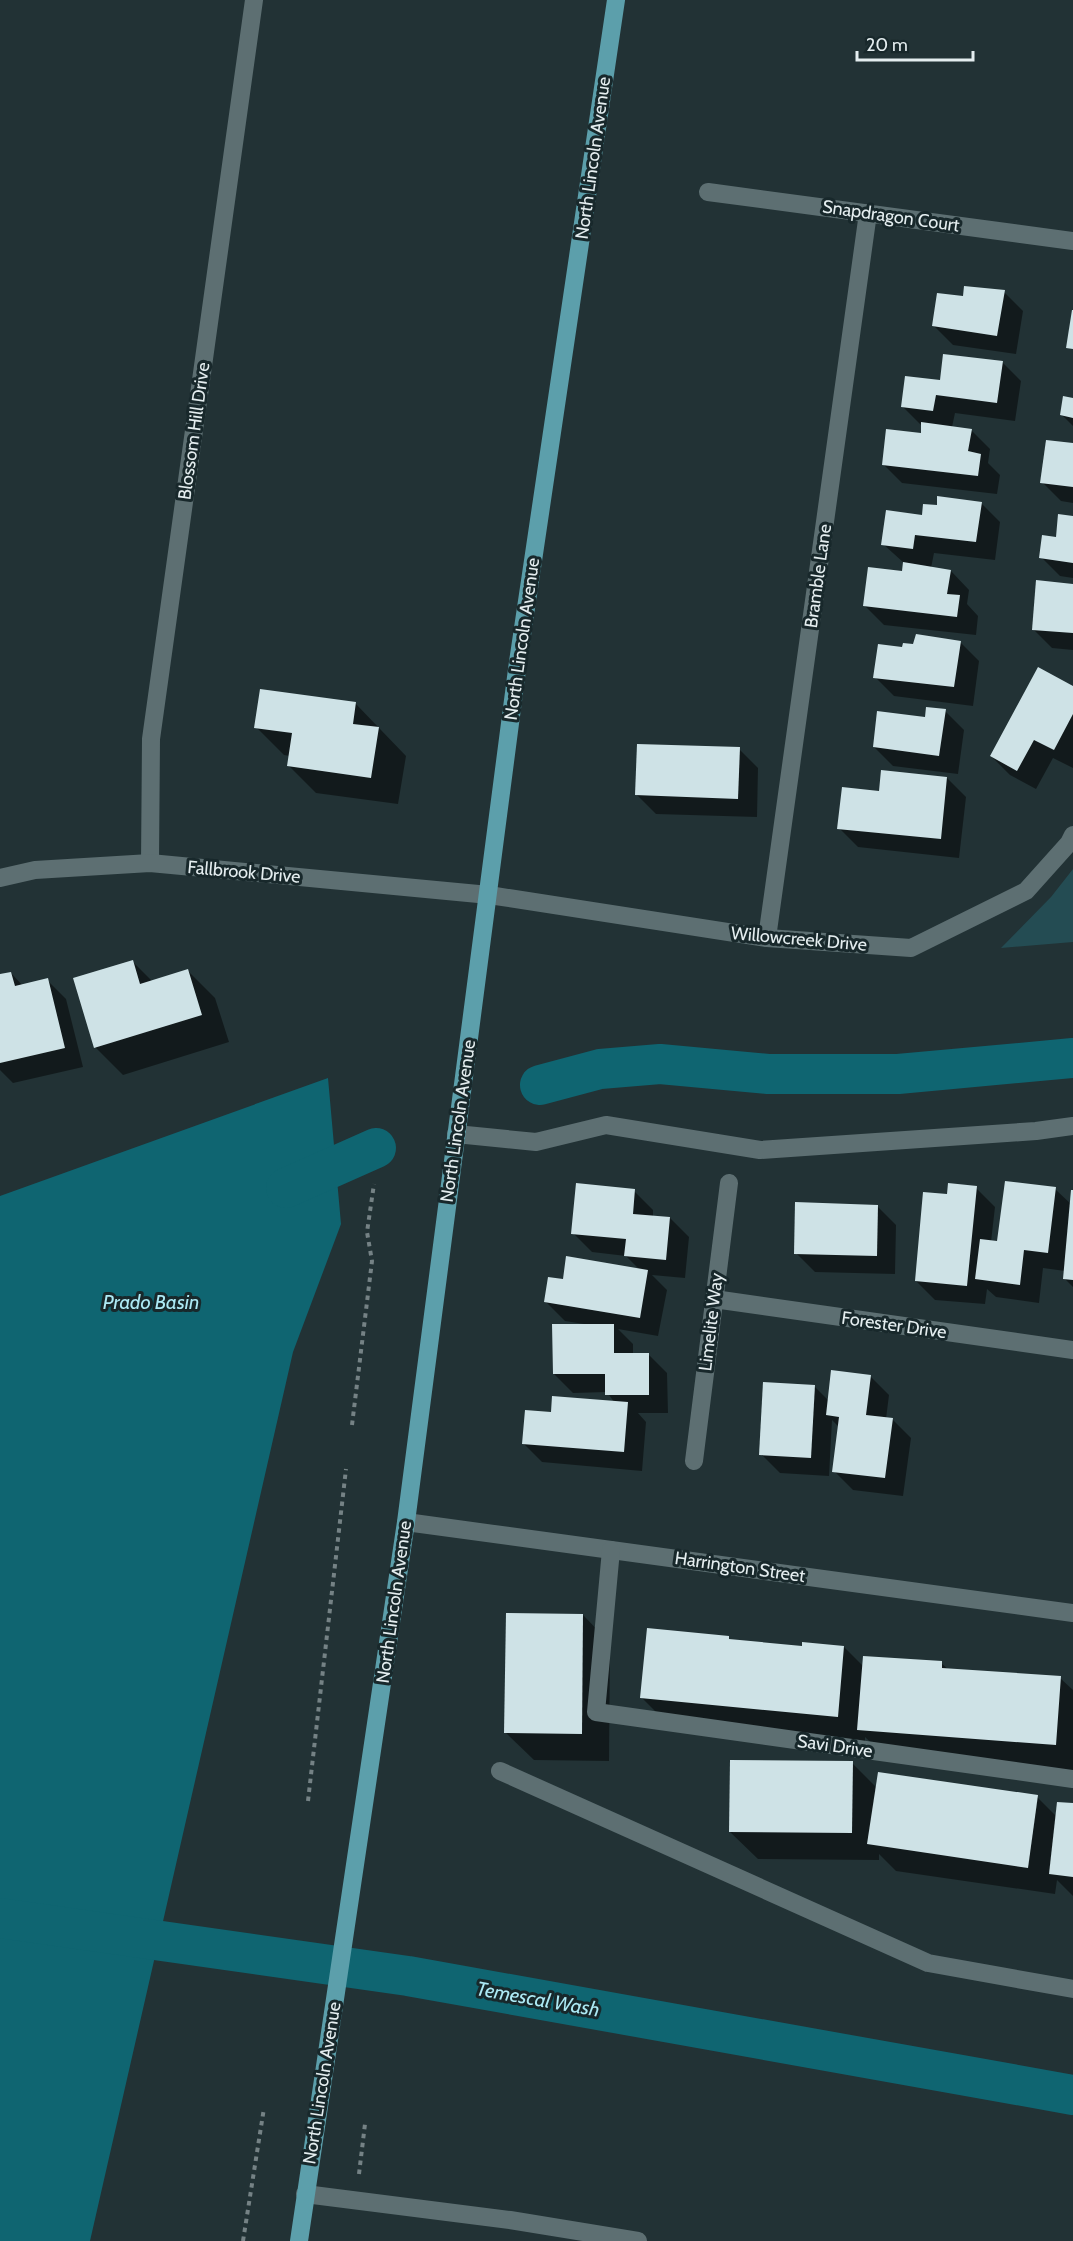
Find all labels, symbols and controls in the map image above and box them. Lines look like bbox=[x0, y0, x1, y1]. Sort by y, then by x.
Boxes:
scale bar bbox=[857, 24, 972, 62]
text: 20 m bbox=[866, 34, 908, 56]
street label: North Lincoln Avenue bbox=[571, 75, 615, 241]
street label: Snapdragon Court bbox=[821, 195, 961, 237]
street label: Blossom Hill Drive bbox=[173, 361, 215, 501]
street label: Bramble Lane bbox=[800, 522, 836, 630]
street label: North Lincoln Avenue bbox=[500, 556, 544, 722]
street label: Fallbrook Drive bbox=[187, 856, 301, 888]
street label: Willowcreek Drive bbox=[730, 922, 868, 956]
street label: North Lincoln Avenue bbox=[436, 1038, 480, 1204]
street label: Limelite Way bbox=[694, 1272, 728, 1372]
water label: Prado Basin bbox=[103, 1290, 199, 1314]
street label: Forester Drive bbox=[840, 1307, 948, 1343]
street label: North Lincoln Avenue bbox=[372, 1519, 416, 1685]
street label: Harrington Street bbox=[673, 1547, 807, 1587]
street label: Savi Drive bbox=[796, 1730, 874, 1762]
water label: Temescal Wash bbox=[475, 1976, 601, 2022]
street label: North Lincoln Avenue bbox=[298, 2000, 346, 2166]

